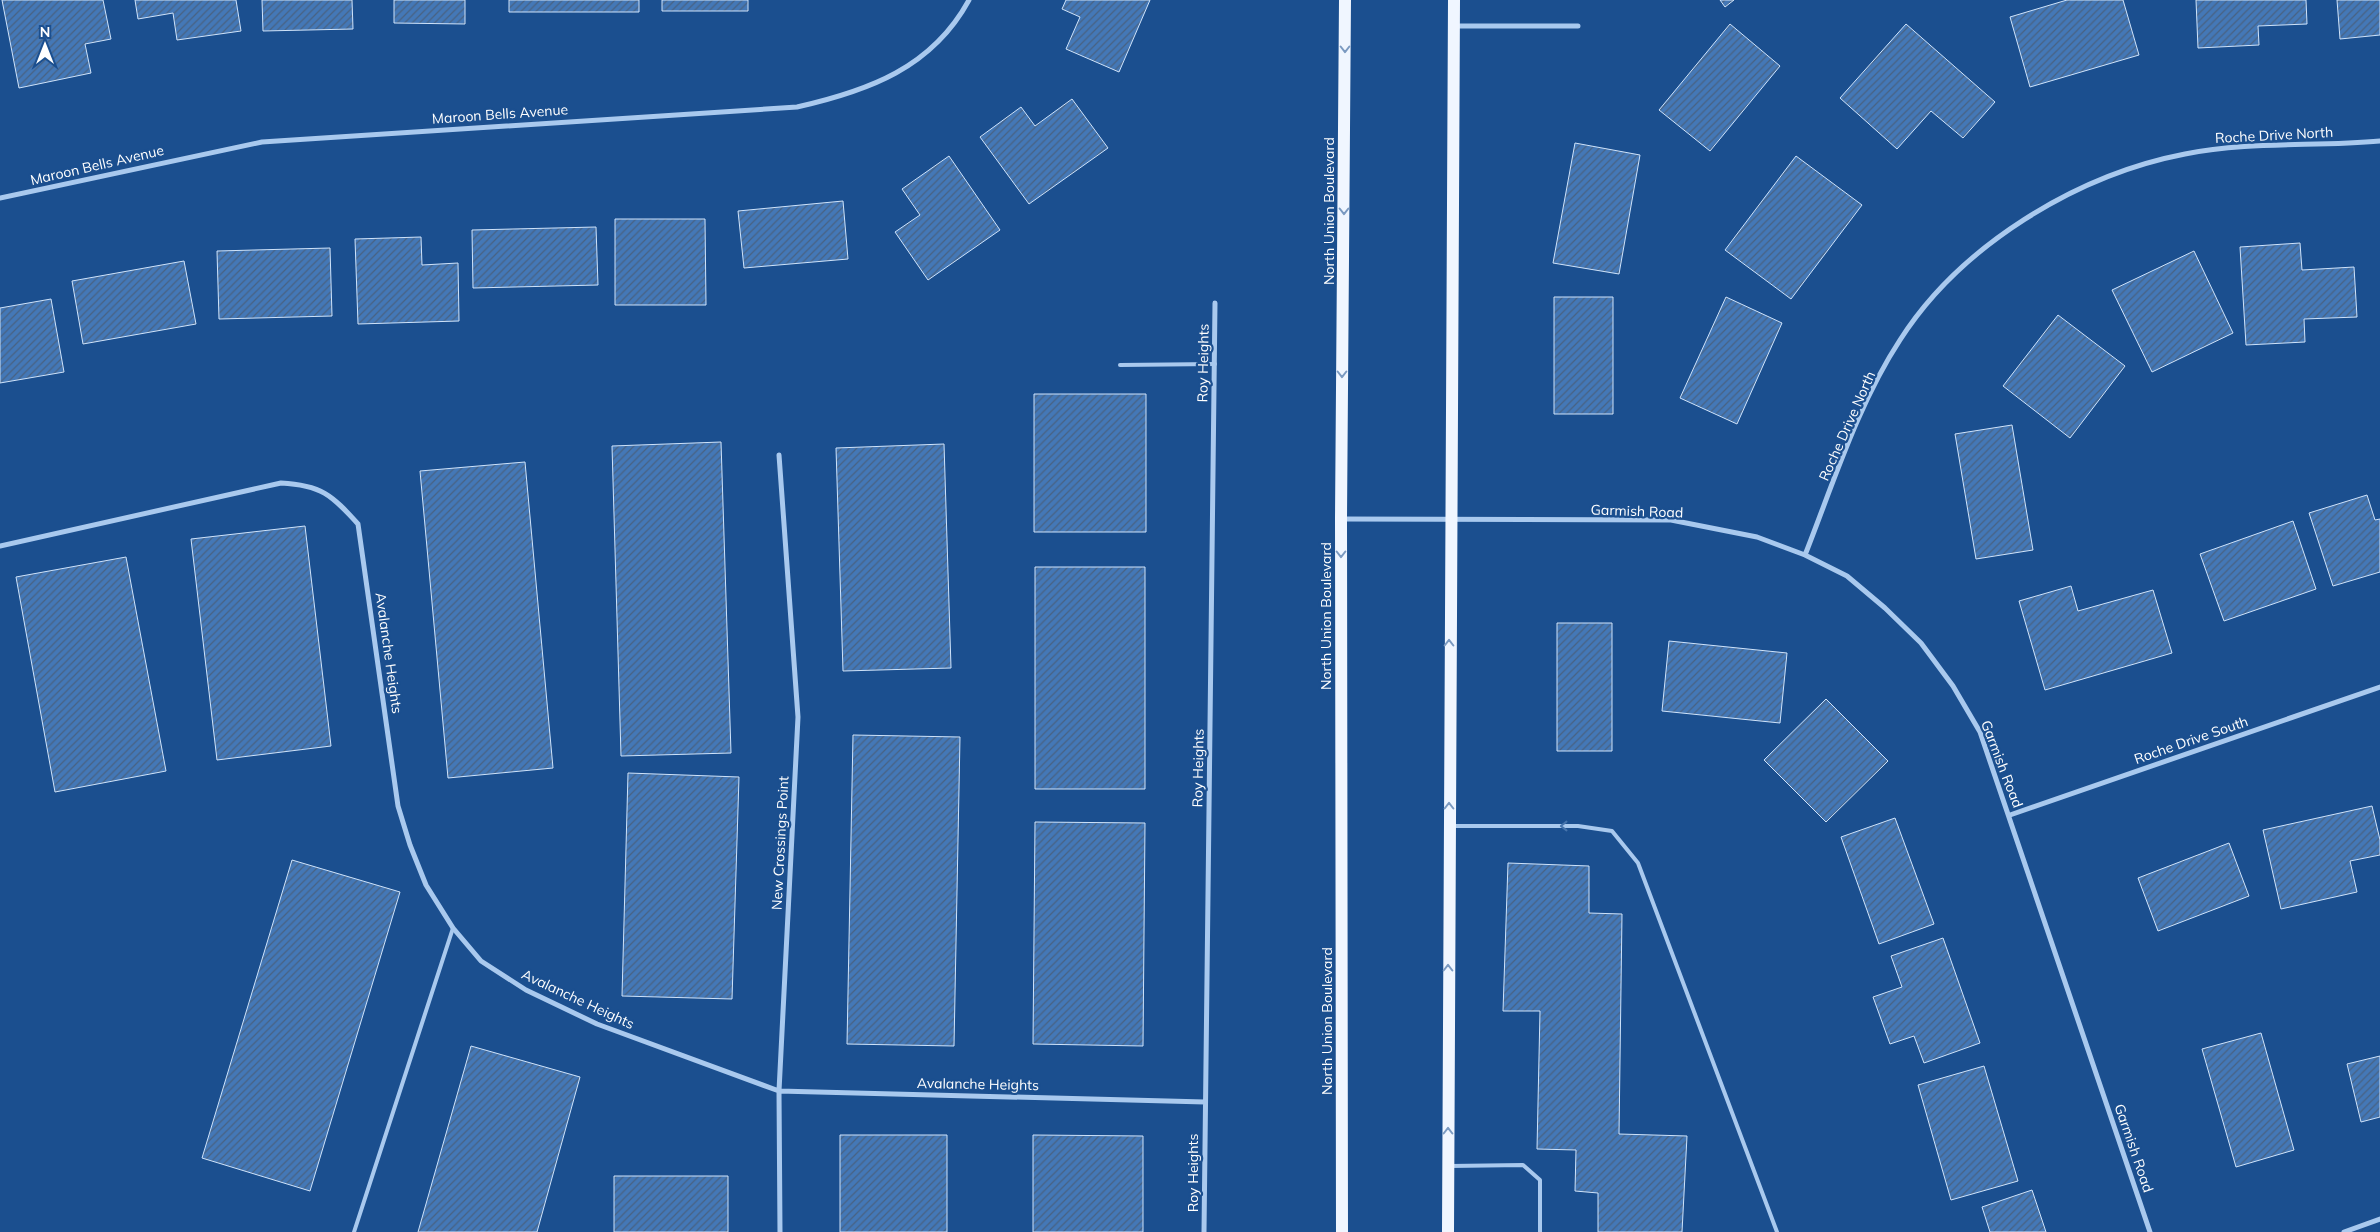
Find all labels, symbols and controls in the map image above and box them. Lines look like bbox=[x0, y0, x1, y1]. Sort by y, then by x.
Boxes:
north arrow bbox=[20, 20, 70, 70]
text: N bbox=[40, 23, 50, 41]
one-way arrow bbox=[1340, 45, 1350, 53]
street label: Maroon Bells Avenue bbox=[431, 100, 569, 128]
street label: Roche Drive North bbox=[2214, 123, 2334, 147]
street label: North Union Boulevard bbox=[1320, 137, 1338, 285]
street label: Maroon Bells Avenue bbox=[29, 141, 165, 189]
one-way arrow bbox=[1338, 207, 1349, 215]
street label: Roy Heights bbox=[1193, 323, 1213, 402]
street label: Roche Drive North bbox=[1815, 368, 1879, 484]
one-way arrow bbox=[1337, 370, 1347, 378]
street label: Garmish Road bbox=[1590, 500, 1684, 522]
street label: North Union Boulevard bbox=[1317, 542, 1335, 690]
one-way arrow bbox=[1336, 550, 1346, 558]
street label: Avalanche Heights bbox=[372, 591, 406, 715]
one-way arrow bbox=[1444, 639, 1454, 647]
street label: Roche Drive South bbox=[2132, 712, 2250, 768]
street label: Garmish Road bbox=[1977, 718, 2027, 810]
street label: Roy Heights bbox=[1188, 728, 1208, 807]
street label: New Crossings Point bbox=[768, 775, 793, 910]
one-way arrow bbox=[1444, 802, 1454, 810]
one-way arrow bbox=[1560, 821, 1568, 831]
street label: North Union Boulevard bbox=[1318, 947, 1336, 1095]
one-way arrow bbox=[1443, 964, 1453, 972]
street label: Avalanche Heights bbox=[519, 965, 637, 1033]
street label: Avalanche Heights bbox=[917, 1074, 1039, 1094]
street label: Garmish Road bbox=[2110, 1101, 2158, 1195]
one-way arrow bbox=[1443, 1127, 1453, 1134]
street label: Roy Heights bbox=[1184, 1134, 1202, 1212]

